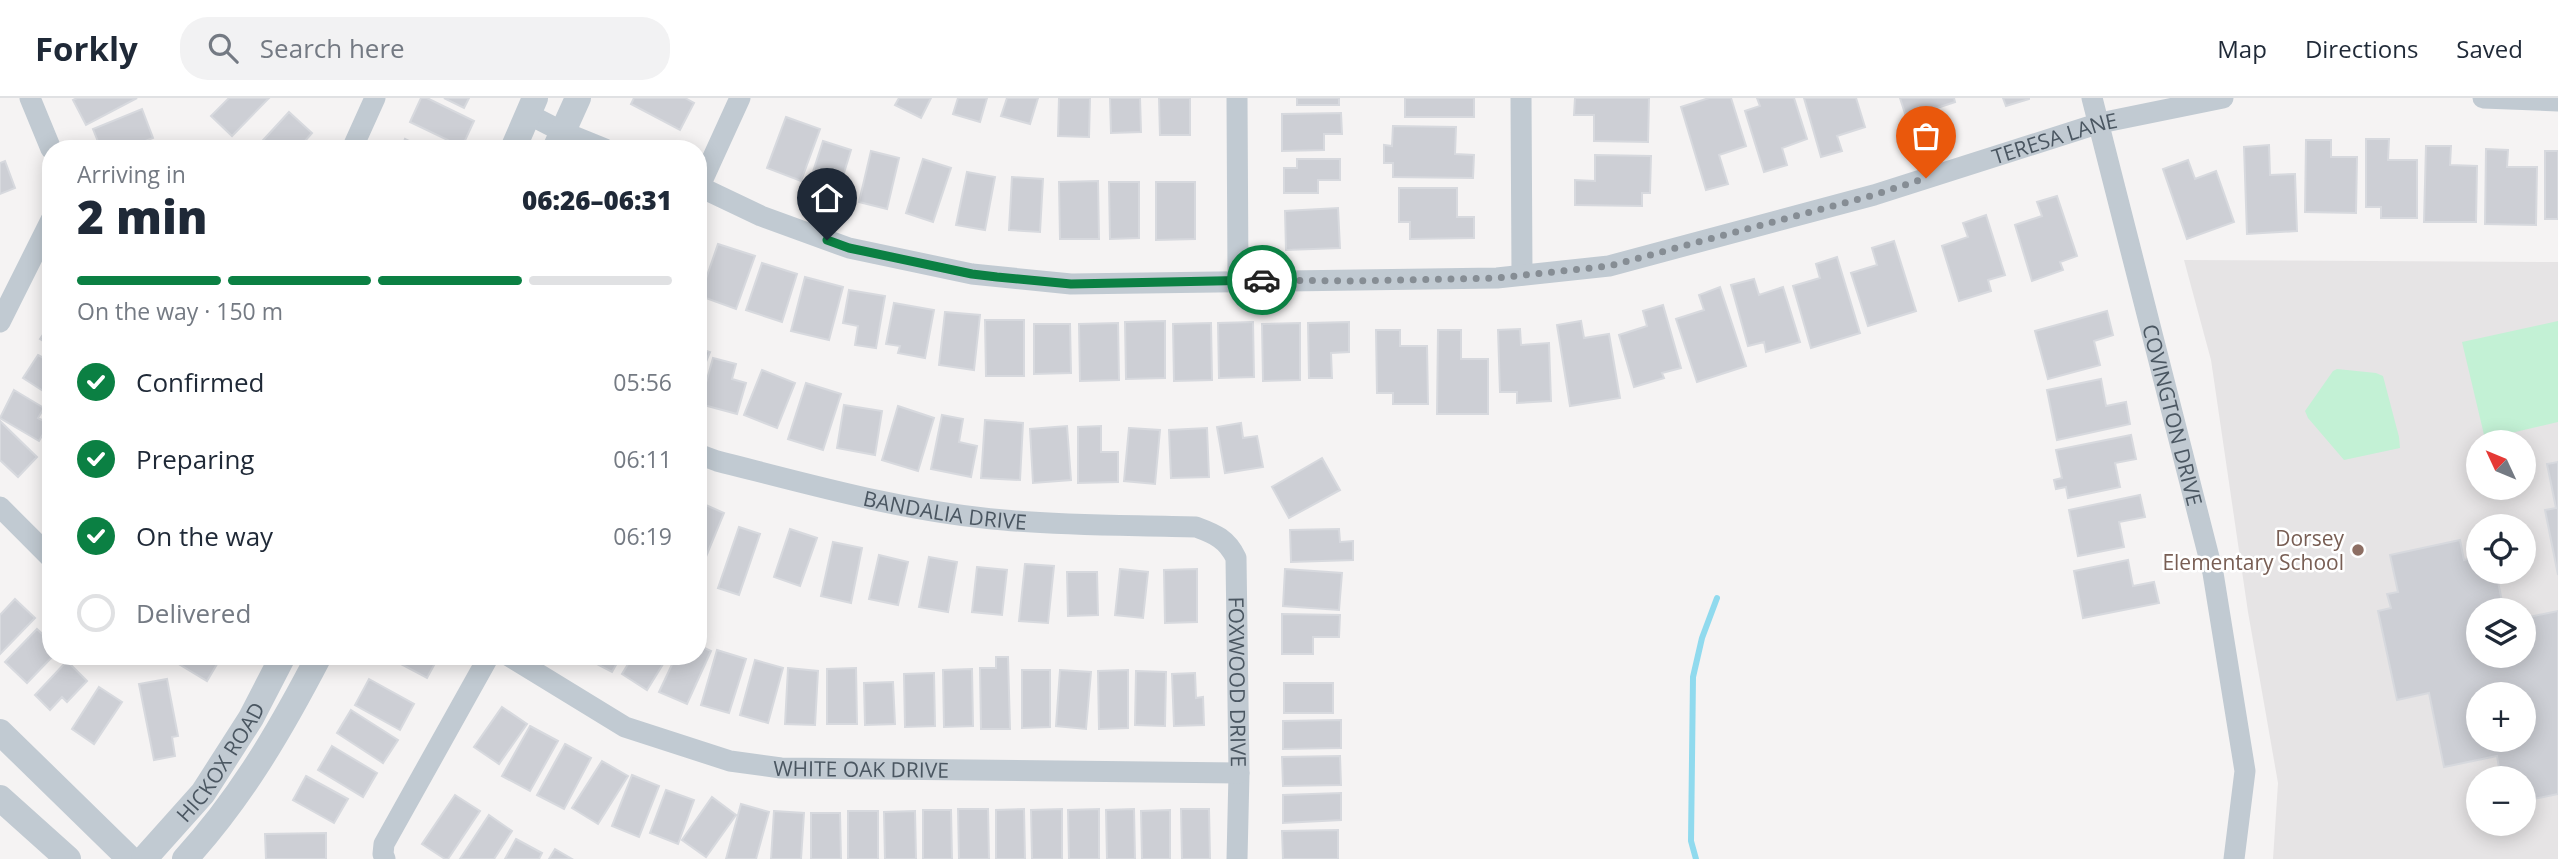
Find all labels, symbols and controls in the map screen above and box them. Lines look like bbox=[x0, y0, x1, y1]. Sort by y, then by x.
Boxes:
search box bbox=[180, 17, 670, 80]
text: Forkly bbox=[35, 26, 138, 71]
icon: search bbox=[204, 29, 242, 67]
text: Search here bbox=[260, 30, 405, 66]
text: Map bbox=[2217, 32, 2267, 65]
text: Directions bbox=[2305, 32, 2418, 65]
text: Saved bbox=[2456, 32, 2523, 65]
pin bbox=[1896, 106, 1956, 178]
street label: TERESA LANE bbox=[1988, 106, 2120, 171]
icon: bag bbox=[1907, 117, 1945, 155]
text: Arriving in bbox=[77, 158, 186, 190]
pin bbox=[797, 168, 857, 240]
icon: home bbox=[808, 179, 846, 217]
text: 06:26–06:31 bbox=[522, 182, 672, 218]
text: 2 min bbox=[77, 185, 208, 247]
courier bbox=[1227, 245, 1297, 315]
icon: car bbox=[1243, 261, 1281, 299]
text: On the way · 150 m bbox=[77, 295, 283, 327]
street label: COVINGTON DRIVE bbox=[2136, 321, 2209, 509]
icon: check bbox=[77, 363, 115, 401]
text: Confirmed bbox=[136, 364, 264, 400]
text: 05:56 bbox=[613, 366, 672, 398]
north arrow bbox=[2466, 430, 2536, 500]
map controls bbox=[2466, 430, 2536, 836]
icon: check bbox=[77, 440, 115, 478]
text: Preparing bbox=[136, 441, 254, 477]
text: 06:11 bbox=[613, 443, 672, 475]
street label: BANDALIA DRIVE bbox=[861, 484, 1028, 536]
button: locate bbox=[2466, 514, 2536, 584]
icon: check bbox=[77, 517, 115, 555]
text: On the way bbox=[136, 518, 273, 554]
text: 06:19 bbox=[613, 520, 672, 552]
place label: Dorsey Elementary School bbox=[2162, 524, 2344, 576]
marker: Dorsey Elementary School bbox=[2350, 542, 2366, 558]
text: Delivered bbox=[136, 595, 251, 631]
street label: FOXWOOD DRIVE bbox=[1223, 597, 1253, 767]
button: layers bbox=[2466, 598, 2536, 668]
button: + bbox=[2466, 682, 2536, 752]
street label: HICKOX ROAD bbox=[170, 697, 271, 828]
street label: WHITE OAK DRIVE bbox=[773, 754, 949, 784]
button: − bbox=[2466, 766, 2536, 836]

